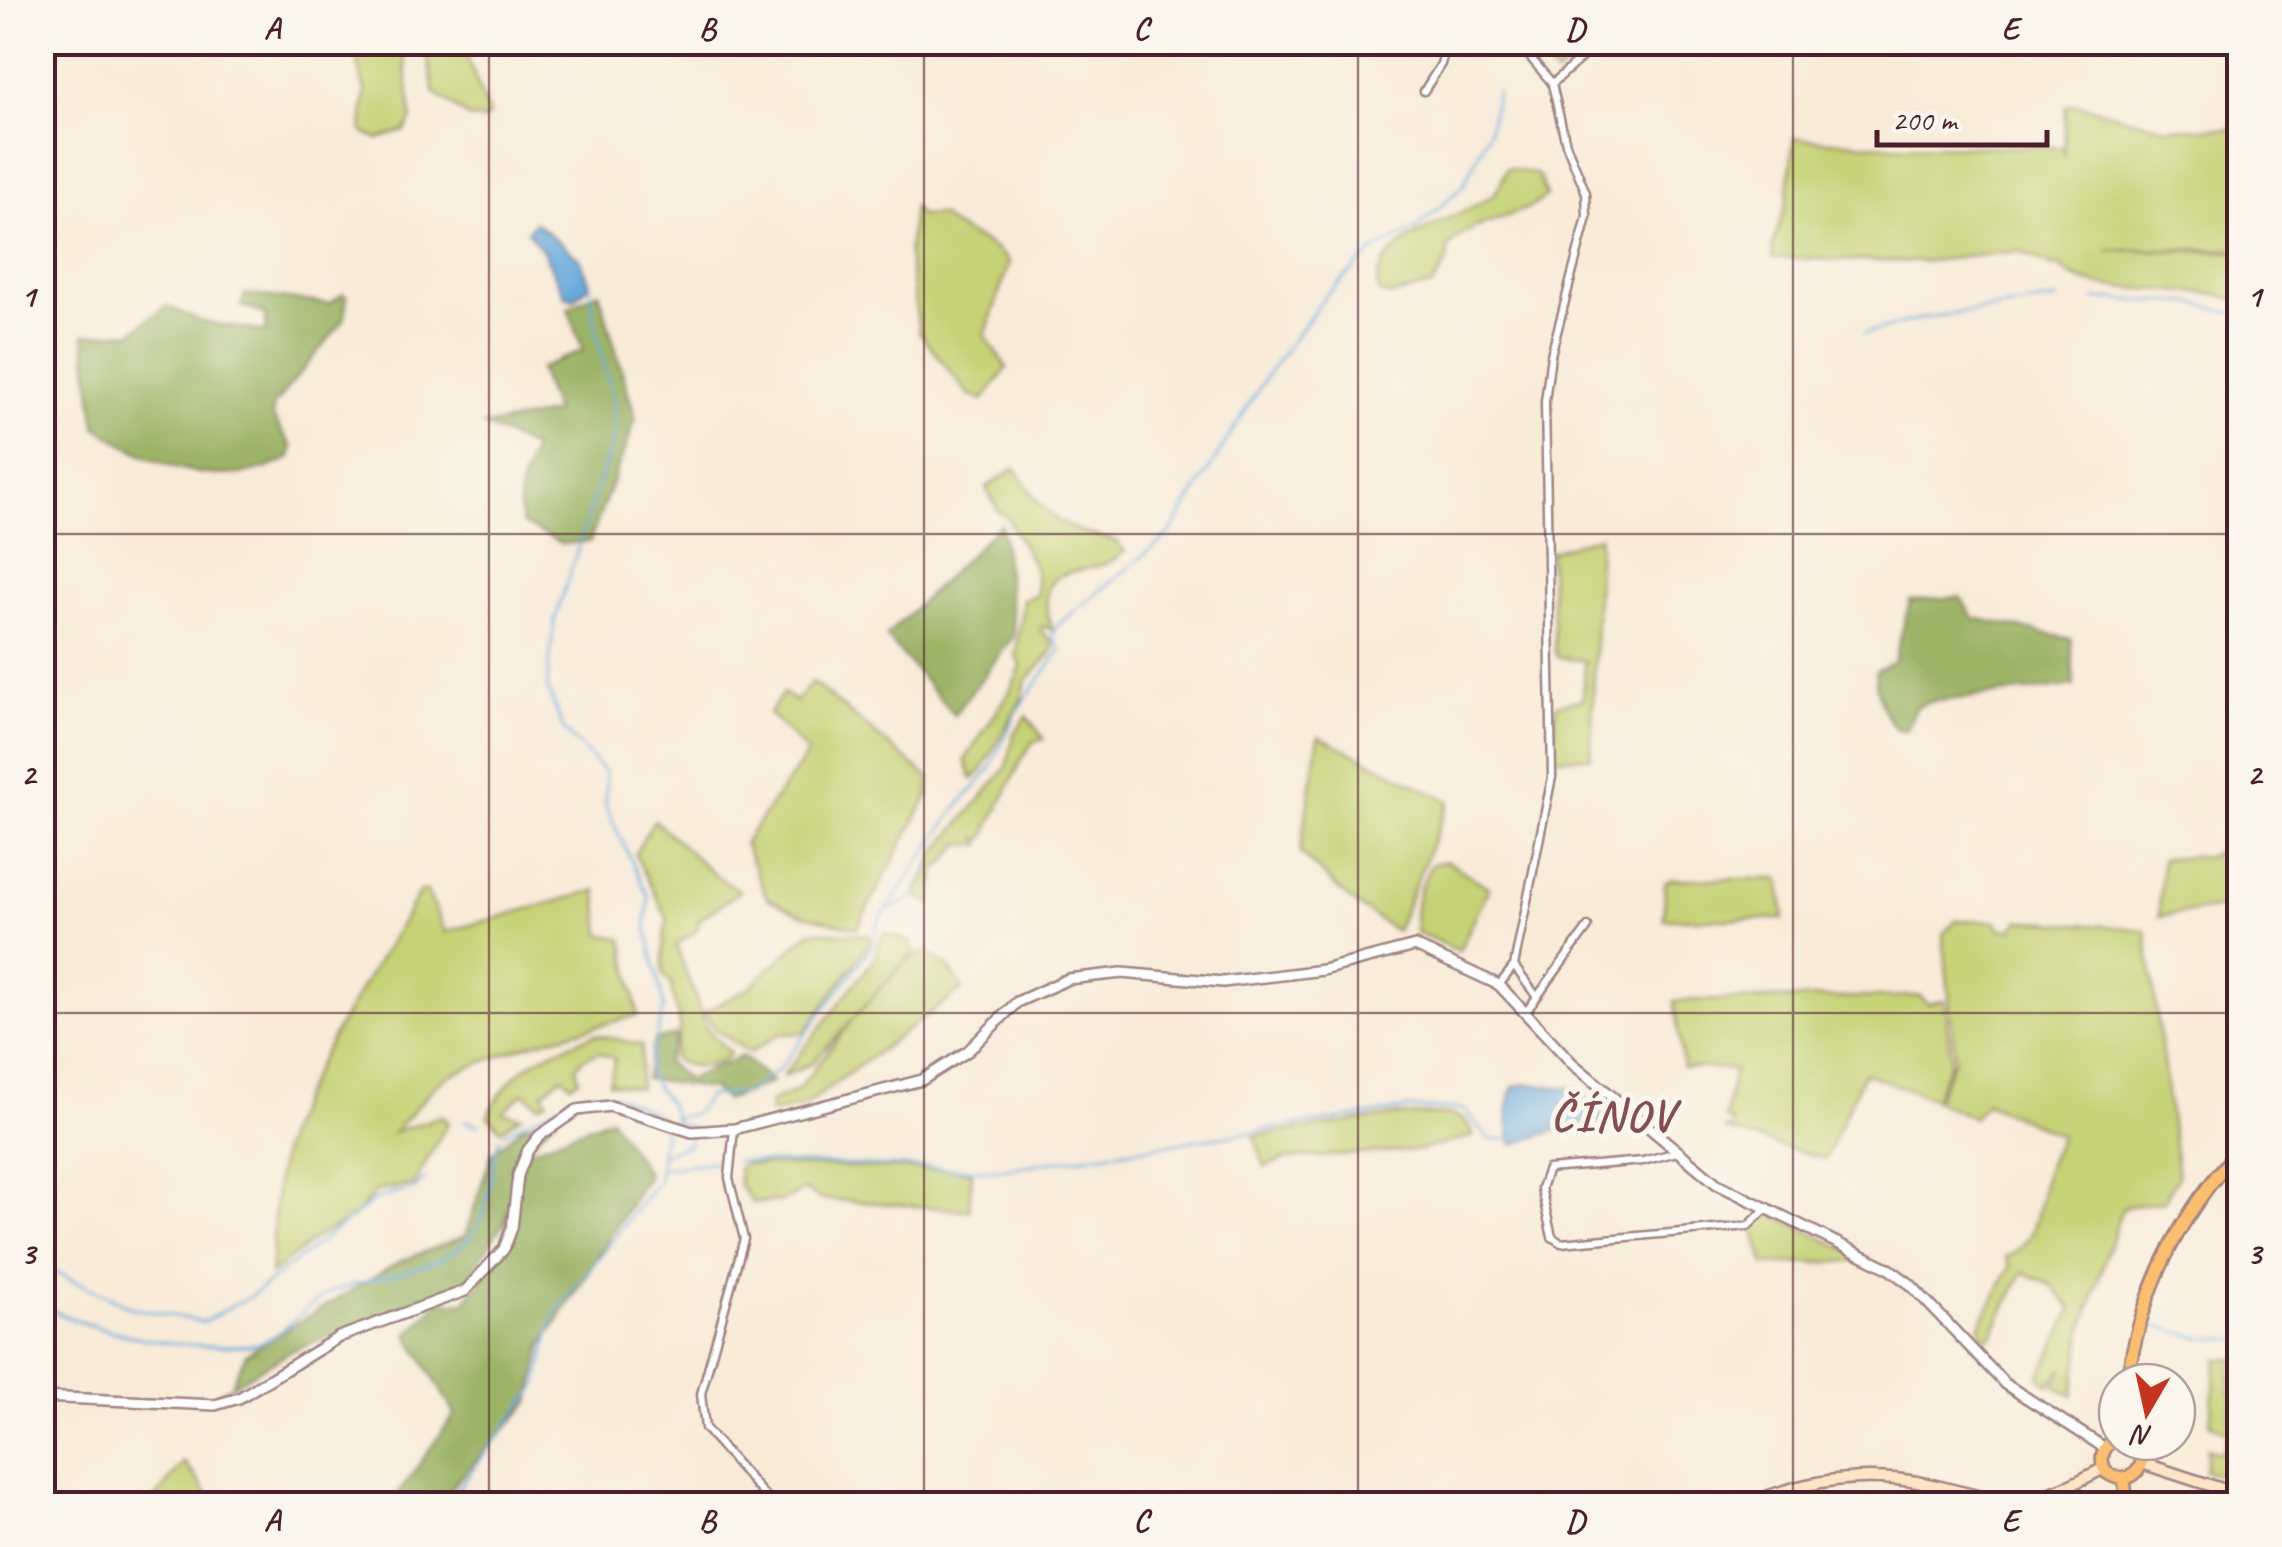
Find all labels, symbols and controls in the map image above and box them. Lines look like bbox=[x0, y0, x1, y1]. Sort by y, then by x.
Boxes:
text: A bbox=[264, 8, 283, 49]
text: B bbox=[699, 8, 718, 49]
text: C bbox=[1133, 8, 1153, 49]
text: D bbox=[1566, 8, 1588, 49]
text: E bbox=[2001, 8, 2023, 49]
scale bar bbox=[1877, 85, 2047, 147]
text: 200 m bbox=[1892, 101, 1959, 139]
text: 1 bbox=[21, 275, 39, 316]
text: 1 bbox=[2247, 275, 2265, 316]
text: 2 bbox=[21, 754, 38, 795]
text: 2 bbox=[2247, 754, 2264, 795]
district label: ČÍNOV bbox=[1551, 1087, 1682, 1144]
text: 3 bbox=[21, 1233, 38, 1274]
text: 3 bbox=[2247, 1233, 2264, 1274]
north arrow bbox=[2097, 1362, 2197, 1462]
text: N bbox=[2127, 1417, 2154, 1455]
text: A bbox=[264, 1500, 283, 1541]
text: B bbox=[699, 1500, 718, 1541]
text: C bbox=[1133, 1500, 1153, 1541]
text: D bbox=[1566, 1500, 1588, 1541]
text: E bbox=[2001, 1500, 2023, 1541]

